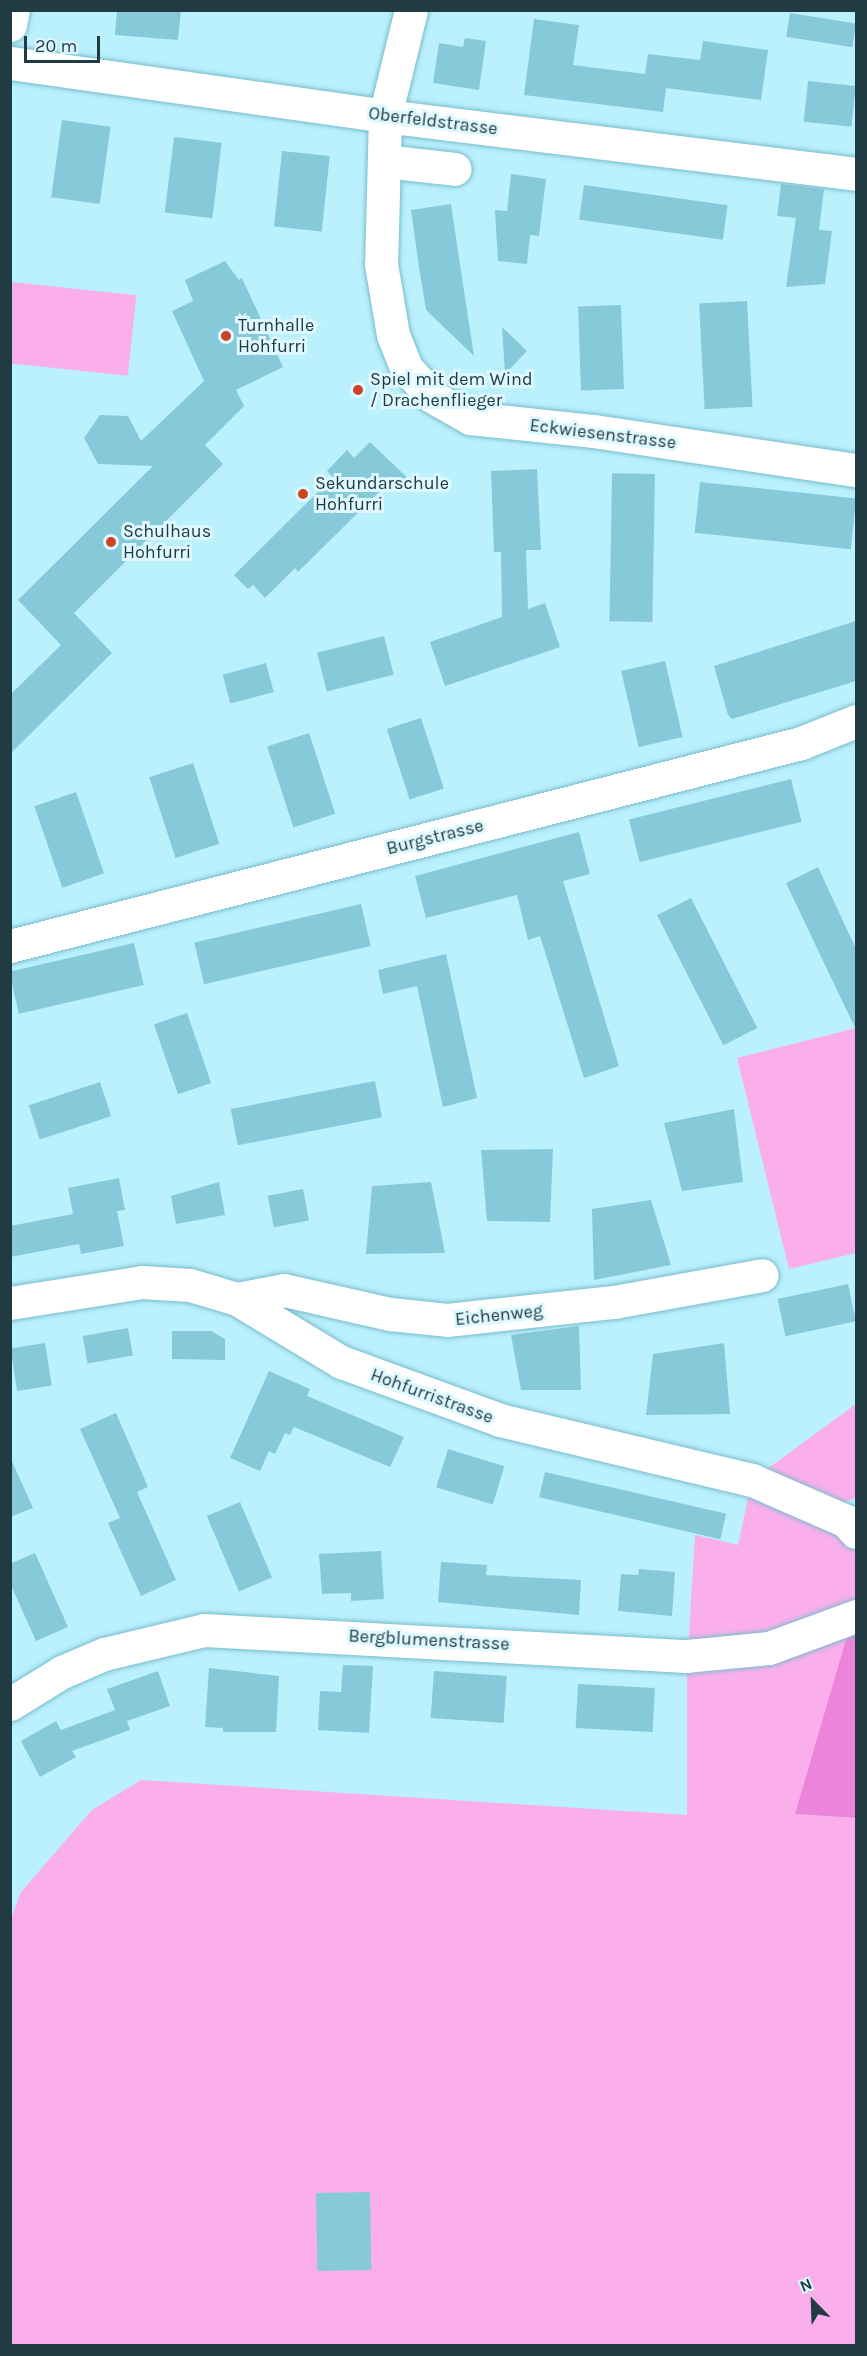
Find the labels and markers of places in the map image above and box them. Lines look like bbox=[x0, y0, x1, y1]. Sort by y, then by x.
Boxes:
place label: Turnhalle Hohfurri bbox=[238, 315, 314, 358]
marker: Turnhalle Hohfurri bbox=[219, 329, 233, 343]
place label: Spiel mit dem Wind / Drachenflieger bbox=[370, 369, 533, 412]
marker: Spiel mit dem Wind / Drachenflieger bbox=[351, 383, 365, 397]
place label: Sekundarschule Hohfurri bbox=[315, 473, 449, 516]
marker: Sekundarschule Hohfurri bbox=[296, 487, 310, 501]
place label: Schulhaus Hohfurri bbox=[123, 521, 211, 564]
marker: Schulhaus Hohfurri bbox=[104, 535, 118, 549]

